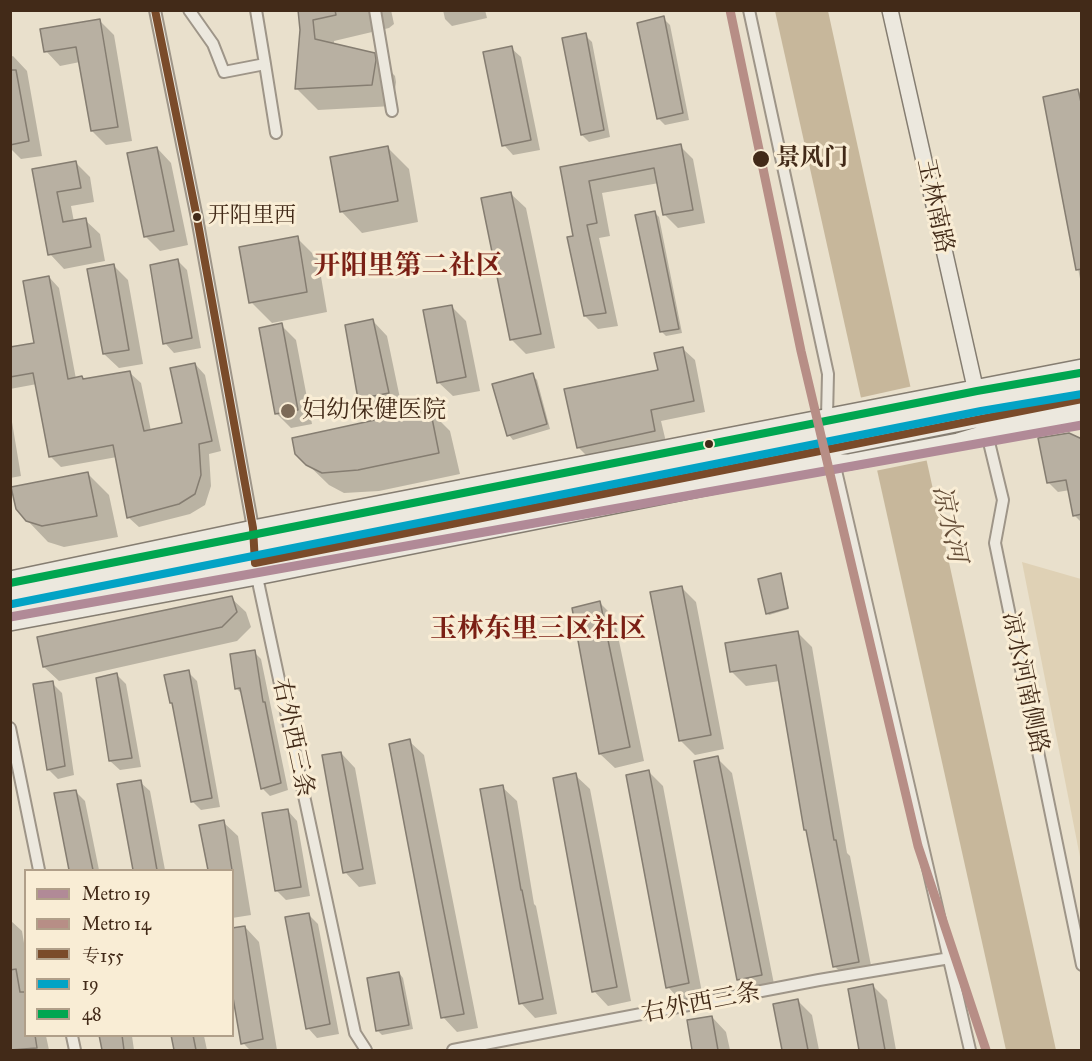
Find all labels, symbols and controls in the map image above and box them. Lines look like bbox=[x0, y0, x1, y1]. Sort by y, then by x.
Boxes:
place label: 景风门 bbox=[776, 145, 848, 173]
marker: 景风门 bbox=[751, 149, 771, 169]
street label: 玉林南路 bbox=[910, 156, 958, 256]
place label: 开阳里西 bbox=[208, 204, 296, 230]
marker: 开阳里西 bbox=[191, 211, 203, 223]
district label: 开阳里第二社区 bbox=[314, 251, 502, 283]
place label: 妇幼保健医院 bbox=[302, 397, 446, 425]
marker: 妇幼保健医院 bbox=[279, 402, 297, 420]
unlabelled marker bbox=[703, 438, 715, 450]
water label: 凉水河 bbox=[925, 483, 971, 565]
street label: 凉水河南侧路 bbox=[995, 610, 1053, 756]
district label: 玉林东里三区社区 bbox=[430, 614, 646, 646]
street label: 右外西三条 bbox=[265, 676, 319, 800]
legend bbox=[24, 869, 234, 1037]
text: Metro 19 bbox=[82, 883, 151, 905]
text: Metro 14 bbox=[82, 913, 151, 935]
text: 专155 bbox=[82, 945, 124, 967]
text: 19 bbox=[82, 973, 99, 995]
street label: 右外西三条 bbox=[639, 978, 763, 1030]
text: 48 bbox=[82, 1003, 102, 1025]

